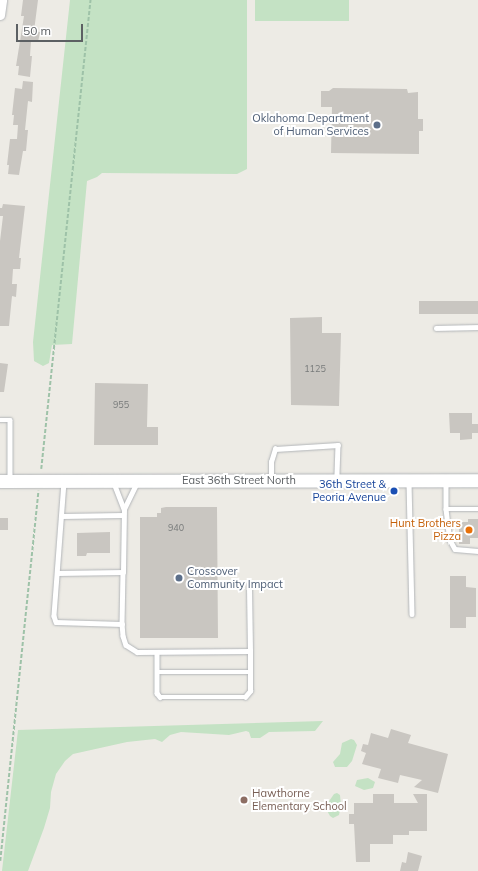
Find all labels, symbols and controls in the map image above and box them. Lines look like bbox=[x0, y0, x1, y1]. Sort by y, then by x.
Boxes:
scale bar bbox=[18, 16, 85, 42]
text: 50 m bbox=[23, 23, 51, 38]
place label: Oklahoma Department of Human Services bbox=[252, 112, 369, 138]
marker: Oklahoma Department of Human Services bbox=[372, 120, 382, 130]
house number: 1125 bbox=[304, 364, 326, 374]
house number: 955 bbox=[113, 400, 129, 410]
street label: East 36th Street North bbox=[182, 473, 296, 487]
place label: 36th Street & Peoria Avenue bbox=[312, 478, 386, 504]
marker: 36th Street & Peoria Avenue bbox=[389, 486, 399, 496]
place label: Hunt Brothers Pizza bbox=[390, 517, 461, 543]
house number: 940 bbox=[168, 523, 184, 533]
marker: Hunt Brothers Pizza bbox=[464, 525, 474, 535]
place label: Crossover Community Impact bbox=[187, 565, 283, 591]
marker: Crossover Community Impact bbox=[174, 573, 184, 583]
place label: Hawthorne Elementary School bbox=[252, 787, 347, 813]
marker: Hawthorne Elementary School bbox=[239, 795, 249, 805]

